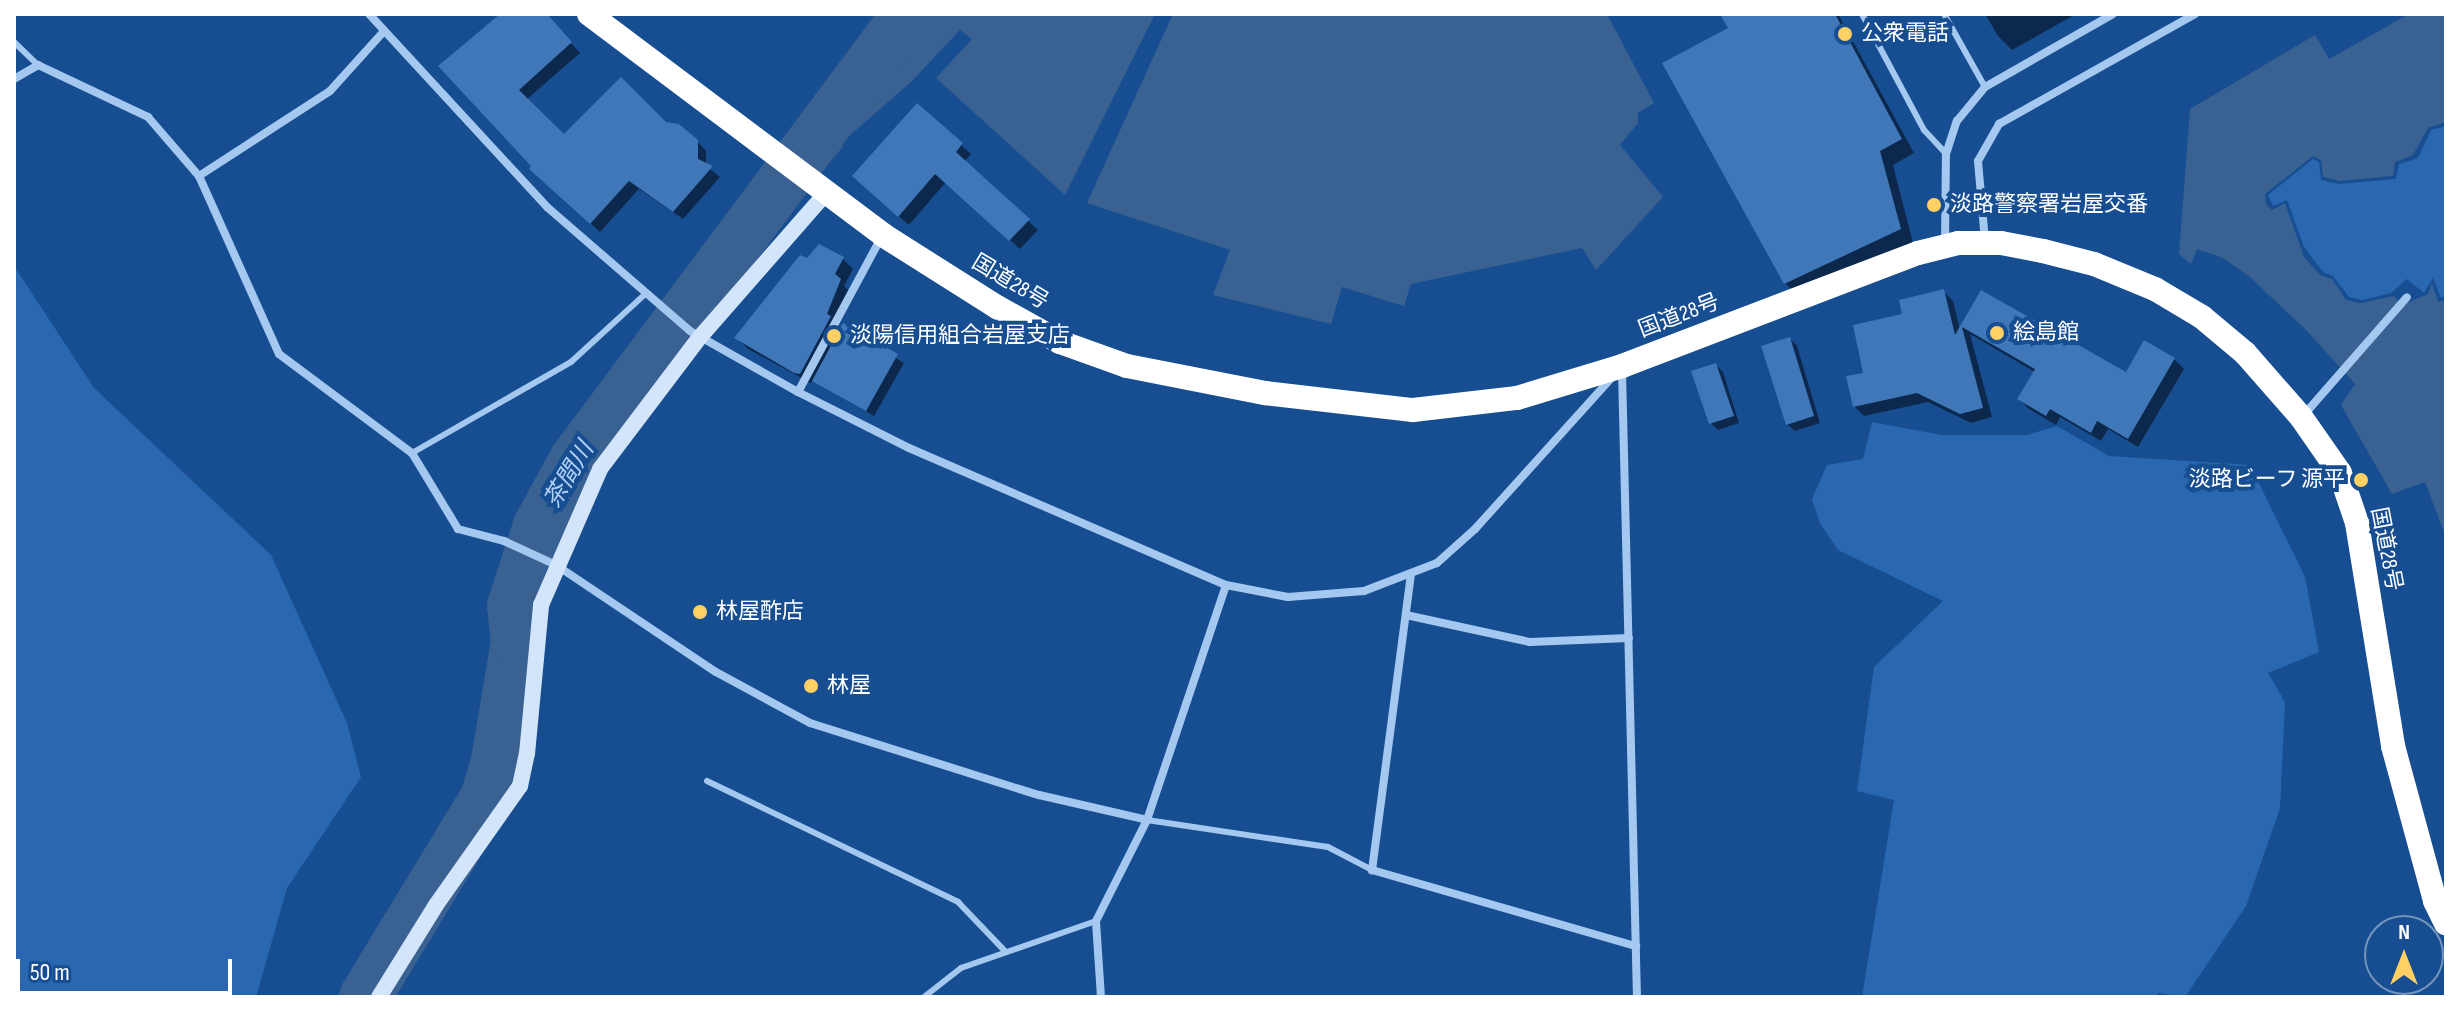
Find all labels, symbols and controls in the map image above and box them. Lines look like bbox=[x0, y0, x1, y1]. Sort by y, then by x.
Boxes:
place label: 公衆電話 bbox=[1861, 21, 1949, 47]
marker: 公衆電話 bbox=[1836, 25, 1854, 43]
place label: 淡路警察署岩屋交番 bbox=[1950, 192, 2148, 218]
marker: 淡路警察署岩屋交番 bbox=[1925, 196, 1943, 214]
street label: 国道28号 bbox=[967, 249, 1053, 315]
street label: 国道28号 bbox=[1635, 288, 1723, 344]
place label: 絵島館 bbox=[2013, 320, 2079, 346]
place label: 淡陽信用組合岩屋支店 bbox=[850, 323, 1070, 349]
marker: 絵島館 bbox=[1988, 324, 2006, 342]
marker: 淡陽信用組合岩屋支店 bbox=[825, 327, 843, 345]
water label: 茶間川 bbox=[538, 437, 600, 513]
place label: 淡路ビーフ 源平 bbox=[2188, 467, 2345, 493]
marker: 淡路ビーフ 源平 bbox=[2352, 471, 2370, 489]
street label: 国道28号 bbox=[2365, 505, 2407, 593]
place label: 林屋酢店 bbox=[716, 599, 804, 625]
marker: 林屋酢店 bbox=[691, 603, 709, 621]
place label: 林屋 bbox=[827, 673, 871, 699]
marker: 林屋 bbox=[802, 677, 820, 695]
north arrow bbox=[2364, 915, 2444, 995]
text: N bbox=[2398, 919, 2410, 946]
scale bar bbox=[20, 943, 236, 993]
text: 50 m bbox=[30, 958, 70, 987]

